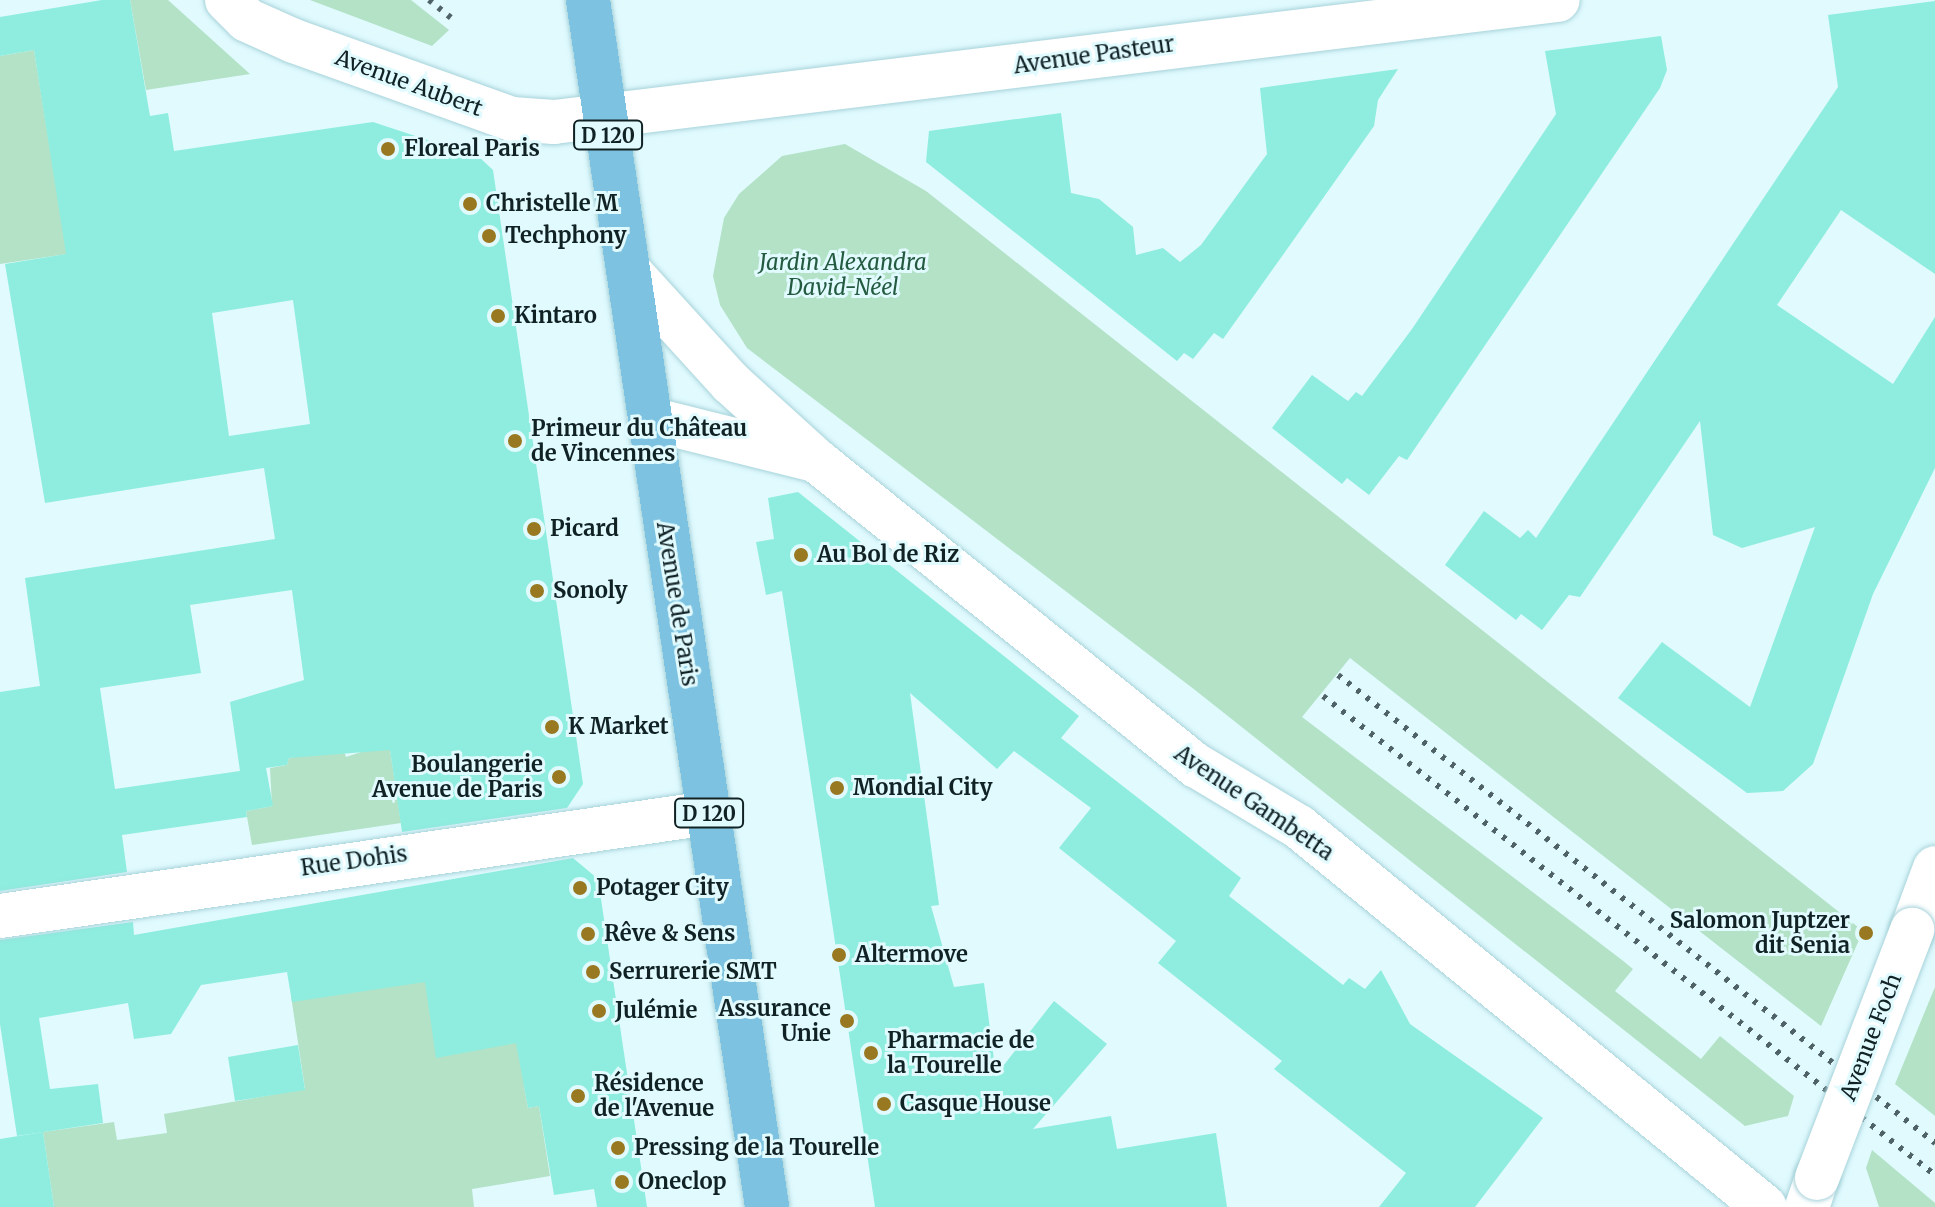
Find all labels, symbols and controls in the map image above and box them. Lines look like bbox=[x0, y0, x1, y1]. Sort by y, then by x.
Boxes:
street label: Avenue Pasteur bbox=[1012, 31, 1176, 79]
street label: Avenue Aubert bbox=[332, 44, 486, 122]
road number: D 120 bbox=[572, 119, 644, 151]
place label: Floreal Paris bbox=[404, 136, 540, 162]
marker: Floreal Paris bbox=[379, 140, 397, 158]
place label: Christelle M bbox=[486, 191, 618, 217]
marker: Christelle M bbox=[461, 195, 479, 213]
place label: Techphony bbox=[505, 223, 627, 249]
marker: Techphony bbox=[480, 227, 498, 245]
park label: Jardin Alexandra David-Néel bbox=[759, 249, 927, 300]
place label: Kintaro bbox=[514, 303, 597, 329]
marker: Kintaro bbox=[489, 307, 507, 325]
place label: Primeur du Château de Vincennes bbox=[531, 415, 747, 466]
marker: Primeur du Château de Vincennes bbox=[506, 432, 524, 450]
place label: Picard bbox=[550, 516, 619, 542]
marker: Picard bbox=[525, 520, 543, 538]
street label: Avenue de Paris bbox=[651, 520, 703, 688]
place label: Au Bol de Riz bbox=[817, 542, 959, 568]
marker: Au Bol de Riz bbox=[792, 546, 810, 564]
place label: Sonoly bbox=[553, 578, 628, 604]
marker: Sonoly bbox=[528, 582, 546, 600]
place label: K Market bbox=[568, 714, 669, 740]
marker: K Market bbox=[543, 718, 561, 736]
street label: Avenue Gambetta bbox=[1169, 740, 1339, 866]
place label: Boulangerie Avenue de Paris bbox=[372, 751, 543, 802]
marker: Boulangerie Avenue de Paris bbox=[550, 768, 568, 786]
place label: Mondial City bbox=[853, 775, 993, 801]
marker: Mondial City bbox=[828, 779, 846, 797]
road number: D 120 bbox=[673, 797, 745, 829]
street label: Rue Dohis bbox=[299, 840, 409, 882]
place label: Potager City bbox=[596, 875, 729, 901]
marker: Potager City bbox=[571, 879, 589, 897]
place label: Salomon Juptzer dit Senia bbox=[1670, 907, 1850, 958]
place label: Rêve & Sens bbox=[604, 921, 735, 947]
marker: Salomon Juptzer dit Senia bbox=[1857, 924, 1875, 942]
marker: Rêve & Sens bbox=[579, 925, 597, 943]
place label: Altermove bbox=[855, 942, 968, 968]
marker: Altermove bbox=[830, 946, 848, 964]
place label: Serrurerie SMT bbox=[609, 959, 777, 985]
marker: Serrurerie SMT bbox=[584, 963, 602, 981]
street label: Avenue Foch bbox=[1835, 970, 1907, 1104]
place label: Assurance Unie bbox=[719, 995, 831, 1046]
place label: Julémie bbox=[615, 998, 697, 1024]
marker: Julémie bbox=[590, 1002, 608, 1020]
marker: Assurance Unie bbox=[838, 1012, 856, 1030]
place label: Pharmacie de la Tourelle bbox=[887, 1027, 1034, 1078]
marker: Pharmacie de la Tourelle bbox=[862, 1044, 880, 1062]
place label: Résidence de l'Avenue bbox=[594, 1070, 714, 1122]
marker: Résidence de l'Avenue bbox=[569, 1087, 587, 1105]
place label: Casque House bbox=[900, 1091, 1051, 1117]
marker: Casque House bbox=[875, 1095, 893, 1113]
place label: Pressing de la Tourelle bbox=[634, 1135, 879, 1161]
marker: Pressing de la Tourelle bbox=[609, 1139, 627, 1157]
place label: Oneclop bbox=[638, 1169, 727, 1195]
marker: Oneclop bbox=[613, 1173, 631, 1191]

